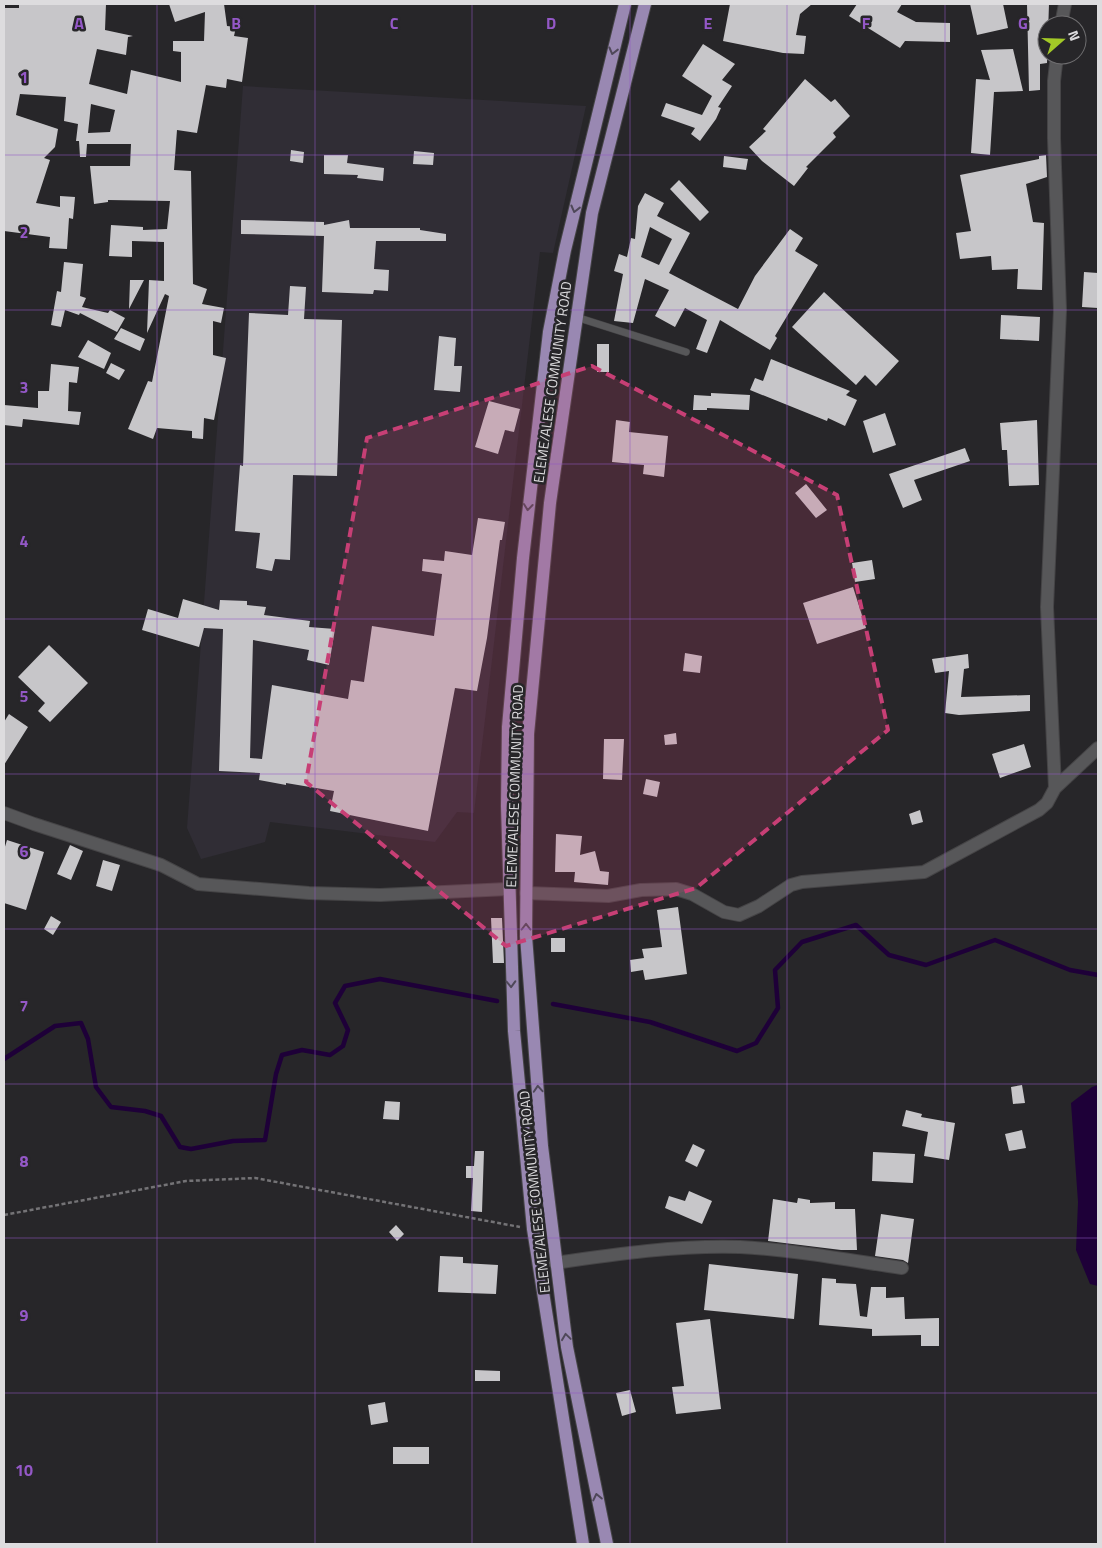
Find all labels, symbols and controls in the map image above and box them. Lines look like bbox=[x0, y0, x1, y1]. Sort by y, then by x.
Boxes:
text: A bbox=[74, 11, 84, 35]
text: B bbox=[231, 11, 241, 35]
text: C bbox=[390, 11, 399, 35]
text: D bbox=[546, 11, 556, 35]
text: E bbox=[704, 11, 713, 35]
text: F bbox=[862, 11, 871, 35]
text: G bbox=[1018, 11, 1028, 35]
north arrow bbox=[1037, 15, 1087, 65]
text: N bbox=[1063, 27, 1086, 44]
one-way arrow bbox=[608, 47, 619, 56]
text: 1 bbox=[20, 65, 28, 89]
one-way arrow bbox=[570, 204, 581, 213]
text: 2 bbox=[20, 220, 28, 244]
street label: ELEME/ALESE COMMUNITY ROAD bbox=[527, 280, 577, 484]
text: 3 bbox=[20, 375, 28, 399]
one-way arrow bbox=[523, 504, 534, 512]
text: 4 bbox=[20, 529, 29, 553]
text: 5 bbox=[20, 684, 29, 708]
street label: ELEME/ALESE COMMUNITY ROAD bbox=[500, 684, 528, 888]
text: 6 bbox=[20, 839, 29, 863]
one-way arrow bbox=[521, 923, 531, 930]
one-way arrow bbox=[506, 980, 517, 988]
text: 7 bbox=[20, 994, 28, 1018]
one-way arrow bbox=[533, 1084, 544, 1092]
street label: ELEME/ALESE COMMUNITY ROAD bbox=[513, 1090, 555, 1294]
text: 8 bbox=[20, 1149, 29, 1173]
text: 9 bbox=[20, 1303, 29, 1327]
one-way arrow bbox=[561, 1333, 572, 1341]
text: 10 bbox=[15, 1458, 33, 1482]
one-way arrow bbox=[592, 1492, 602, 1501]

